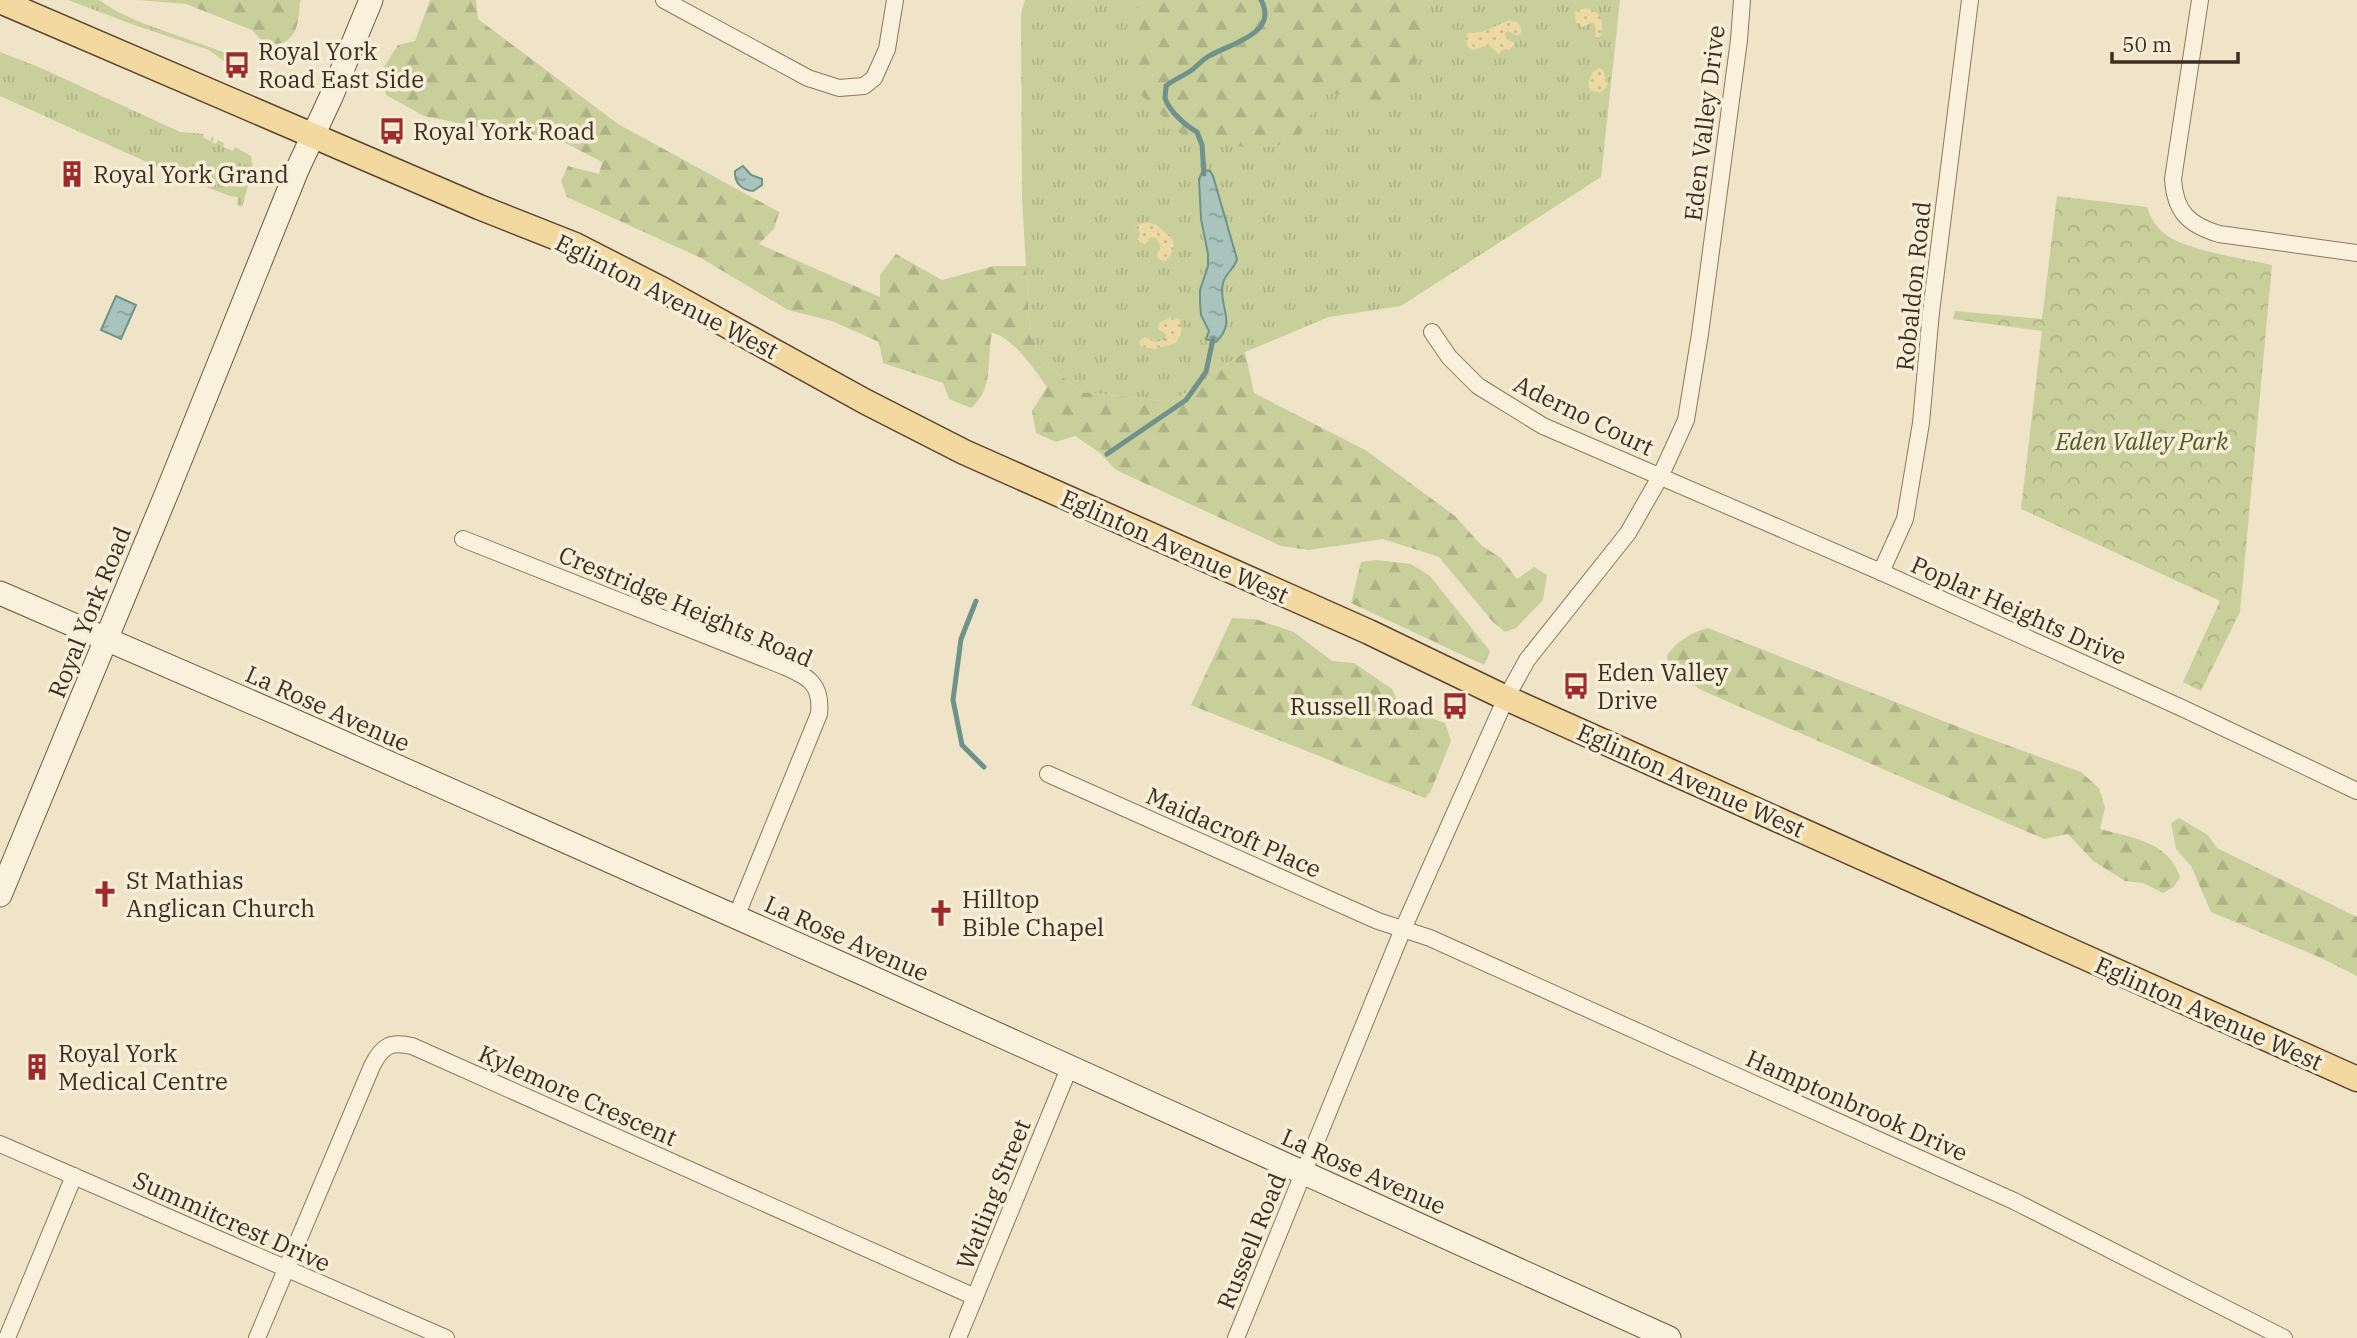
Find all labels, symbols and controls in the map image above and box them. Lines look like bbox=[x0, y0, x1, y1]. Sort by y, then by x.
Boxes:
scale bar bbox=[2112, 21, 2238, 65]
street label: Eden Valley Drive bbox=[1676, 23, 1732, 223]
text: 50 m bbox=[2122, 30, 2172, 58]
place label: Royal York Road East Side bbox=[258, 35, 424, 95]
bus stop icon: Royal York Road East Side bbox=[222, 50, 252, 80]
place label: Royal York Road bbox=[413, 115, 595, 147]
bus stop icon: Royal York Road bbox=[377, 116, 407, 146]
place label: Royal York Grand bbox=[93, 158, 289, 190]
building icon: Royal York Grand bbox=[57, 159, 87, 189]
street label: Robaldon Road bbox=[1888, 200, 1938, 372]
street label: Eglinton Avenue West bbox=[550, 226, 784, 366]
street label: Aderno Court bbox=[1509, 367, 1659, 463]
park label: Eden Valley Park bbox=[2055, 425, 2229, 457]
street label: Eglinton Avenue West bbox=[1056, 481, 1294, 611]
street label: Royal York Road bbox=[40, 522, 138, 702]
street label: Crestridge Heights Road bbox=[554, 538, 818, 674]
street label: Poplar Heights Drive bbox=[1906, 548, 2132, 672]
place label: Eden Valley Drive bbox=[1597, 656, 1728, 716]
street label: La Rose Avenue bbox=[241, 657, 415, 759]
bus stop icon: Eden Valley Drive bbox=[1561, 671, 1591, 701]
place label: Russell Road bbox=[1290, 690, 1434, 722]
bus stop icon: Russell Road bbox=[1440, 691, 1470, 721]
street label: Eglinton Avenue West bbox=[1572, 715, 1810, 845]
street label: Maidacroft Place bbox=[1141, 779, 1327, 885]
place label: St Mathias Anglican Church bbox=[126, 864, 315, 924]
church icon: St Mathias Anglican Church bbox=[90, 879, 120, 909]
place label: Hilltop Bible Chapel bbox=[962, 883, 1104, 943]
street label: La Rose Avenue bbox=[760, 887, 934, 989]
church icon: Hilltop Bible Chapel bbox=[926, 898, 956, 928]
street label: Eglinton Avenue West bbox=[2090, 948, 2328, 1078]
place label: Royal York Medical Centre bbox=[58, 1037, 228, 1097]
street label: Kylemore Crescent bbox=[474, 1037, 682, 1153]
street label: Hamptonbrook Drive bbox=[1741, 1042, 1973, 1168]
building icon: Royal York Medical Centre bbox=[22, 1052, 52, 1082]
street label: Watling Street bbox=[948, 1114, 1038, 1274]
street label: La Rose Avenue bbox=[1277, 1120, 1451, 1222]
street label: Summitcrest Drive bbox=[128, 1163, 336, 1279]
street label: Russell Road bbox=[1209, 1168, 1293, 1314]

